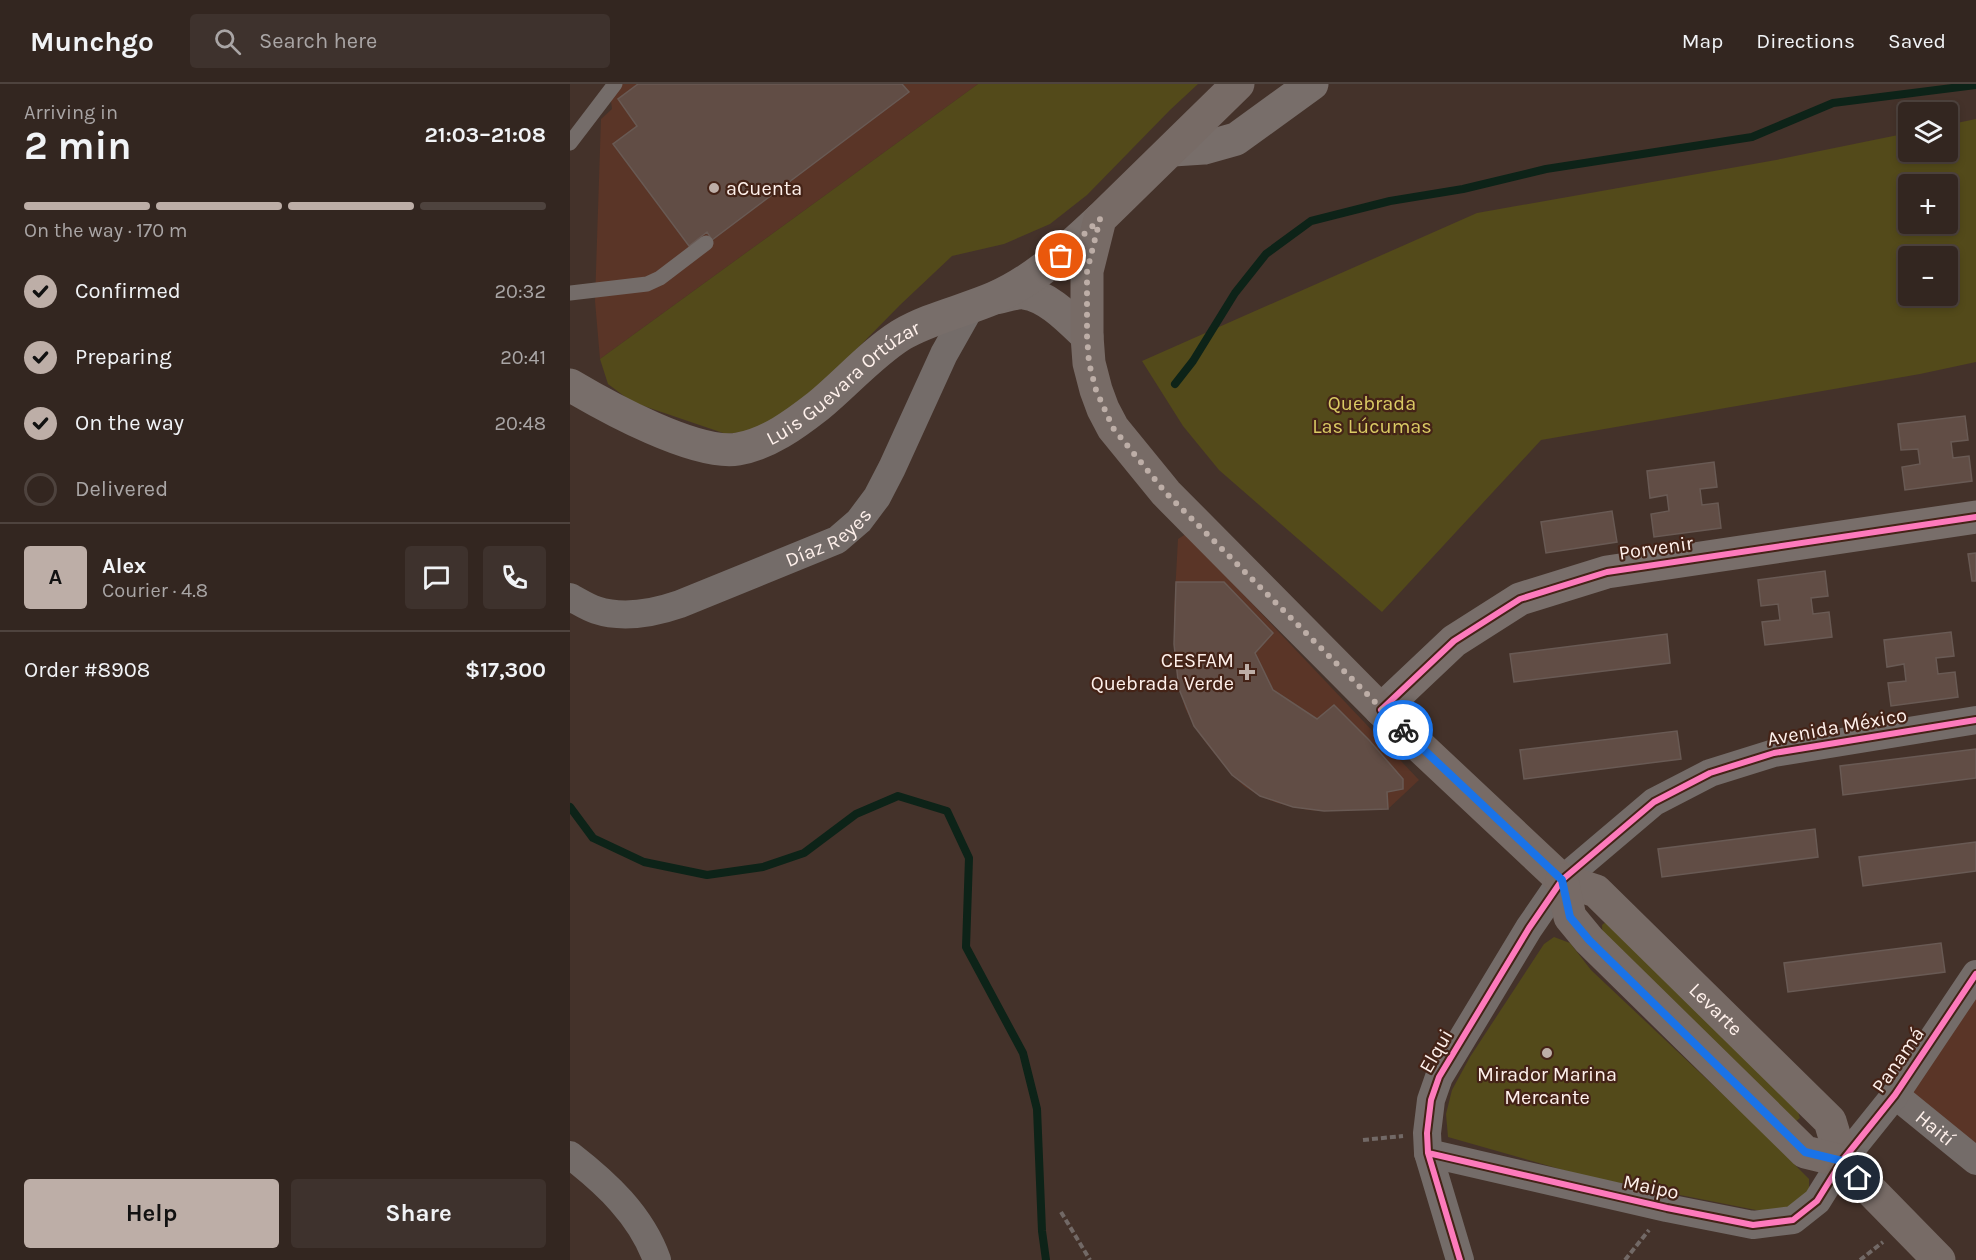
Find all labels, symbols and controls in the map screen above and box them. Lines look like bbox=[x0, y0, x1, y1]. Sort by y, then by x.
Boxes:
search box bbox=[190, 14, 610, 68]
text: Munchgo bbox=[30, 25, 154, 58]
icon: search bbox=[211, 25, 244, 58]
text: Search here bbox=[259, 28, 377, 54]
text: Map bbox=[1682, 29, 1723, 53]
text: Directions bbox=[1756, 29, 1855, 53]
text: Saved bbox=[1888, 29, 1946, 53]
text: Arriving in bbox=[24, 101, 118, 124]
map controls bbox=[1898, 102, 1958, 306]
button: layers bbox=[1898, 102, 1958, 162]
text: 21:03–21:08 bbox=[425, 122, 546, 148]
text: 2 min bbox=[24, 123, 132, 169]
button: + bbox=[1898, 174, 1958, 234]
place label: aCuenta bbox=[726, 177, 802, 200]
marker: aCuenta bbox=[707, 181, 721, 195]
text: On the way · 170 m bbox=[24, 219, 188, 242]
pin bbox=[1035, 230, 1086, 281]
icon: bag bbox=[1044, 239, 1077, 272]
button: − bbox=[1898, 246, 1958, 306]
icon: check bbox=[24, 275, 57, 308]
text: Confirmed bbox=[75, 278, 181, 304]
text: 20:32 bbox=[495, 280, 546, 303]
street label: Luis Guevara Ortúzar bbox=[762, 315, 924, 450]
icon: check bbox=[24, 341, 57, 374]
text: Preparing bbox=[75, 344, 172, 370]
text: 20:41 bbox=[500, 346, 546, 369]
park label: Quebrada Las Lúcumas bbox=[1312, 392, 1432, 438]
icon: check bbox=[24, 407, 57, 440]
text: On the way bbox=[75, 410, 184, 436]
text: 20:48 bbox=[494, 412, 546, 435]
text: Delivered bbox=[75, 476, 168, 502]
street label: Díaz Reyes bbox=[782, 504, 876, 571]
street label: Porvenir bbox=[1617, 531, 1695, 565]
button: chat bbox=[405, 546, 468, 609]
button: phone bbox=[483, 546, 546, 609]
text: Alex bbox=[102, 553, 146, 579]
text: A bbox=[49, 564, 62, 590]
text: Courier · 4.8 bbox=[102, 579, 208, 602]
place label: CESFAM Quebrada Verde bbox=[1091, 649, 1234, 695]
text: Order #8908 bbox=[24, 657, 150, 683]
text: $17,300 bbox=[465, 657, 546, 683]
marker: CESFAM Quebrada Verde bbox=[1238, 663, 1256, 681]
courier bbox=[1373, 700, 1433, 760]
street label: Avenida México bbox=[1765, 703, 1909, 751]
icon: bike bbox=[1387, 714, 1420, 747]
street label: Levarte bbox=[1684, 978, 1748, 1040]
street label: Panamá bbox=[1867, 1023, 1929, 1097]
street label: Elqui bbox=[1414, 1025, 1458, 1077]
marker: Mirador Marina Mercante bbox=[1540, 1046, 1554, 1060]
place label: Mirador Marina Mercante bbox=[1477, 1063, 1617, 1109]
street label: Haití bbox=[1911, 1105, 1960, 1151]
pin bbox=[1832, 1152, 1883, 1203]
icon: home bbox=[1841, 1161, 1874, 1194]
street label: Maipo bbox=[1621, 1170, 1681, 1204]
button: Help bbox=[24, 1179, 279, 1248]
button: Share bbox=[291, 1179, 546, 1248]

